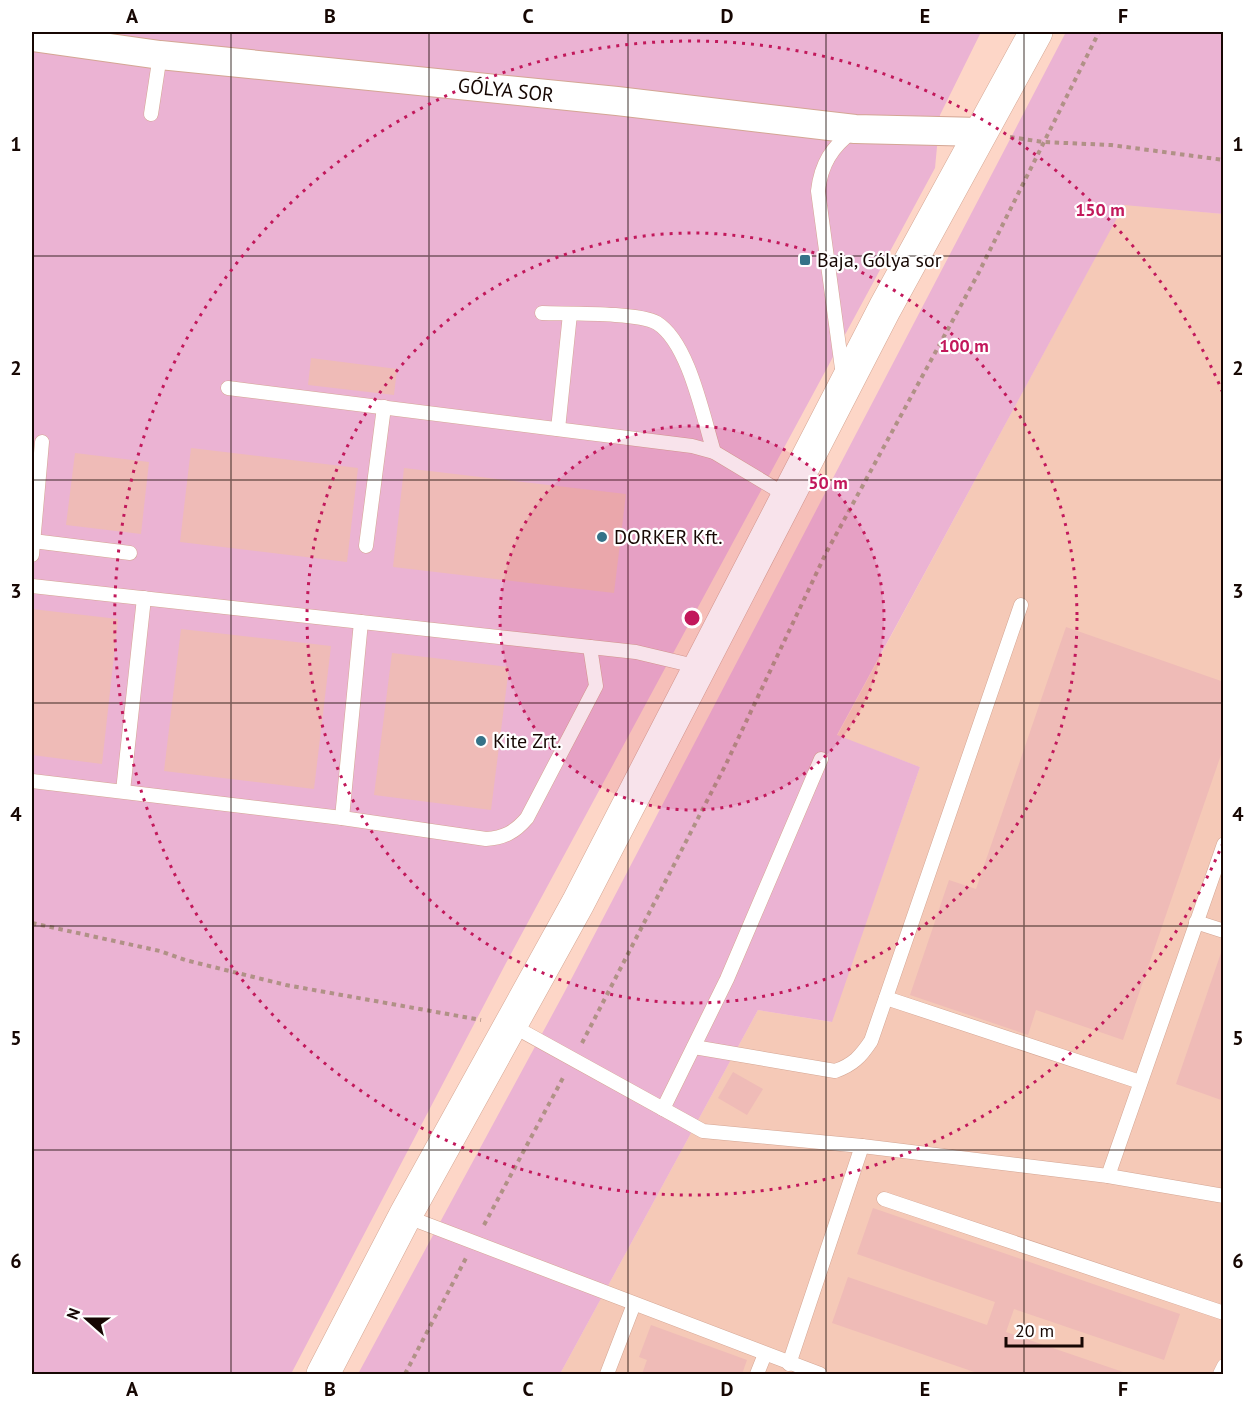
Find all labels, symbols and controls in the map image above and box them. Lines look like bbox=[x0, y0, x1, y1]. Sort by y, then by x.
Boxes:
text: A bbox=[126, 3, 139, 29]
text: B bbox=[324, 3, 336, 29]
text: C bbox=[522, 3, 534, 29]
text: D bbox=[721, 3, 734, 29]
text: E bbox=[920, 3, 930, 29]
text: F bbox=[1118, 3, 1128, 29]
street label: GÓLYA SOR bbox=[457, 72, 555, 108]
text: 1 bbox=[10, 131, 22, 157]
text: 1 bbox=[1232, 131, 1244, 157]
text: 150 m bbox=[1075, 198, 1125, 221]
place label: Baja, Gólya sor bbox=[817, 247, 942, 273]
marker: Baja, Gólya sor bbox=[798, 253, 812, 267]
text: 100 m bbox=[939, 334, 989, 357]
text: 2 bbox=[10, 355, 22, 381]
text: 2 bbox=[1232, 355, 1244, 381]
text: 50 m bbox=[808, 471, 848, 494]
place label: DORKER Kft. bbox=[614, 524, 722, 550]
marker: DORKER Kft. bbox=[595, 530, 609, 544]
text: 3 bbox=[10, 578, 22, 604]
text: 3 bbox=[1232, 578, 1244, 604]
centre of rings bbox=[682, 608, 702, 628]
place label: Kite Zrt. bbox=[493, 728, 561, 754]
marker: Kite Zrt. bbox=[474, 734, 488, 748]
text: 4 bbox=[10, 801, 22, 827]
text: 4 bbox=[1232, 801, 1244, 827]
text: 5 bbox=[10, 1025, 22, 1051]
text: 5 bbox=[1232, 1025, 1244, 1051]
text: 6 bbox=[10, 1248, 22, 1274]
text: 6 bbox=[1232, 1248, 1244, 1274]
north arrow bbox=[57, 1289, 117, 1349]
text: N bbox=[62, 1305, 84, 1322]
scale bar bbox=[1006, 1310, 1082, 1348]
text: 20 m bbox=[1015, 1319, 1054, 1342]
text: A bbox=[126, 1376, 139, 1402]
text: B bbox=[324, 1376, 336, 1402]
text: C bbox=[522, 1376, 534, 1402]
text: D bbox=[721, 1376, 734, 1402]
text: E bbox=[920, 1376, 930, 1402]
text: F bbox=[1118, 1376, 1128, 1402]

